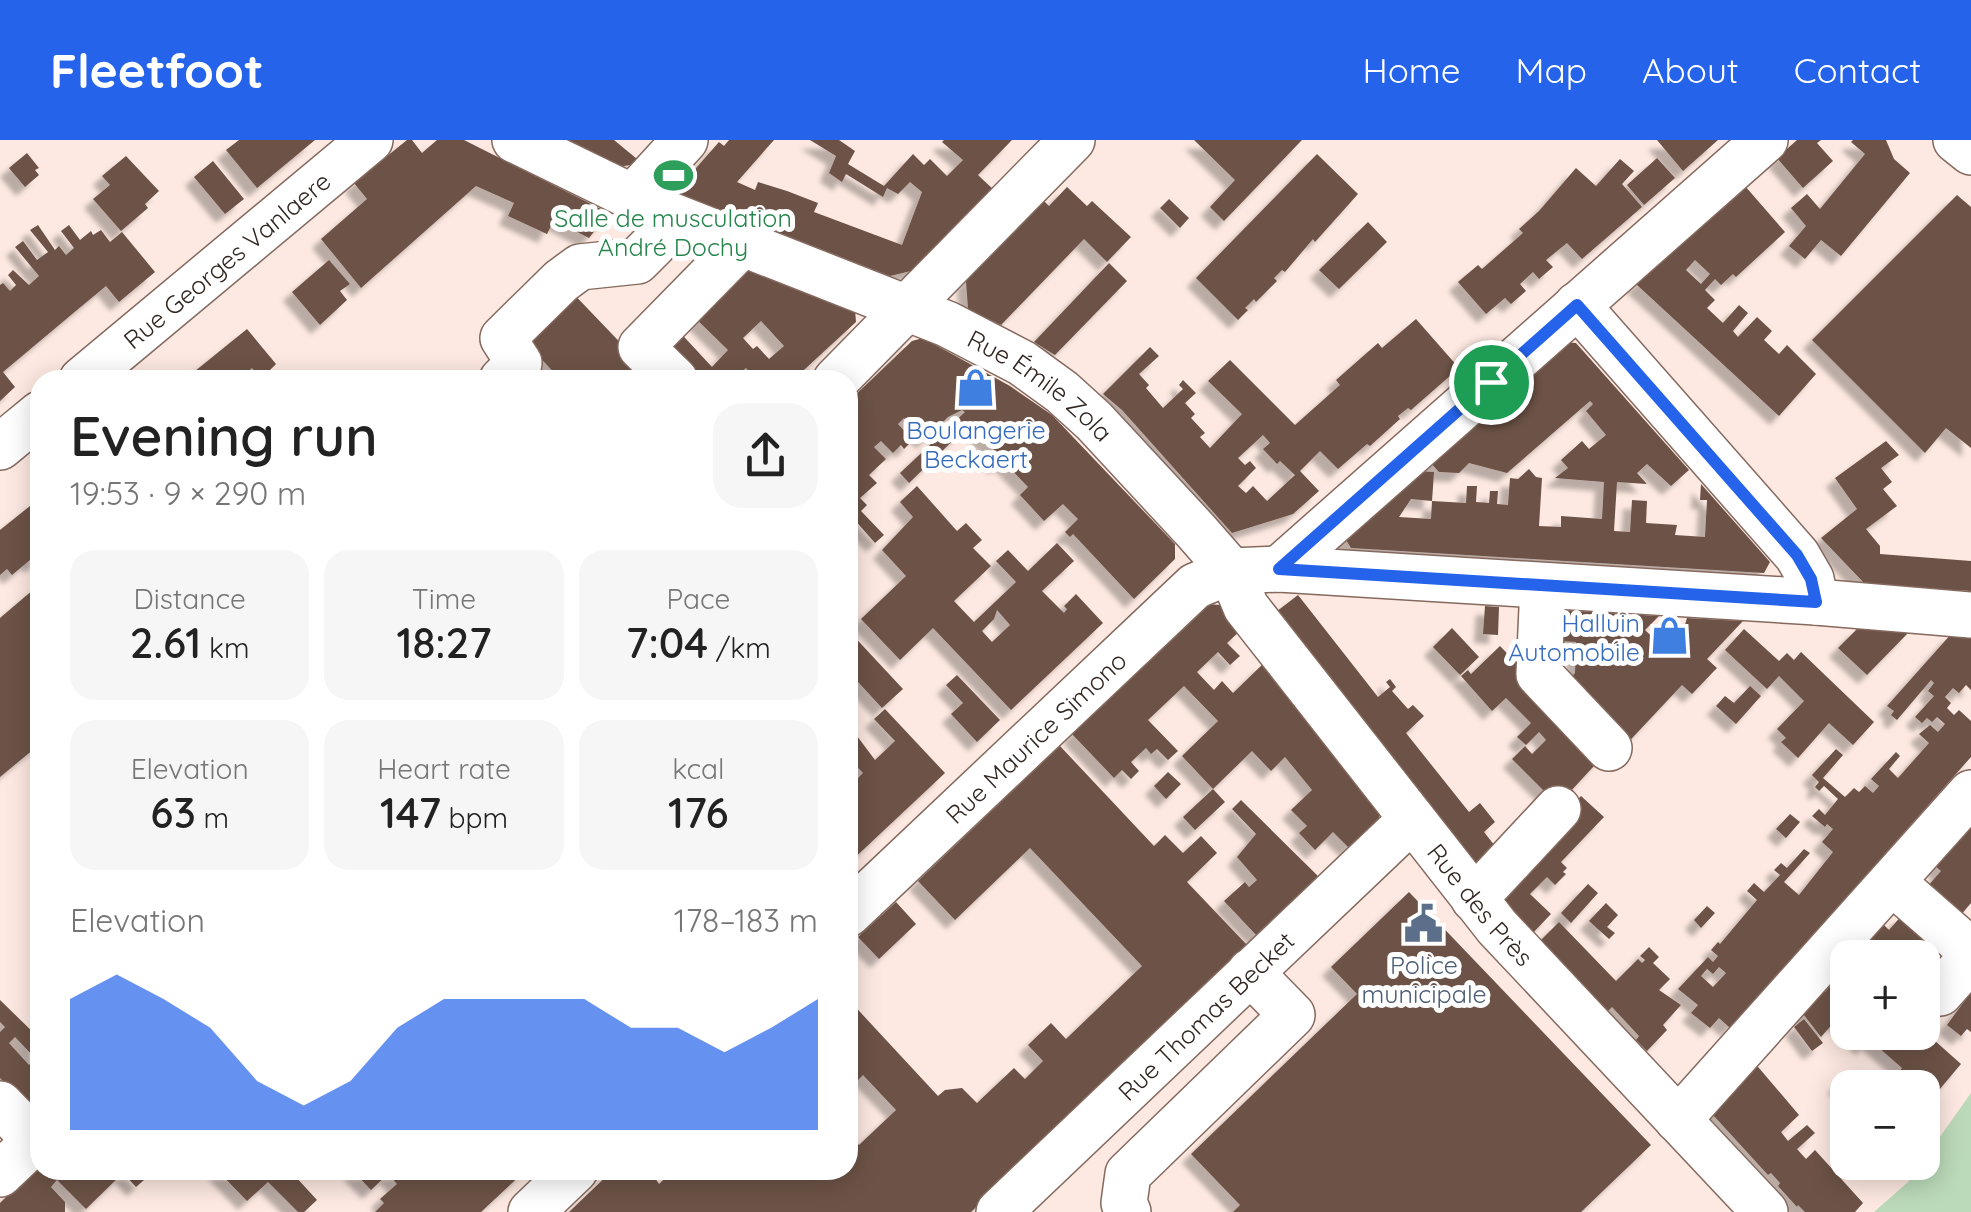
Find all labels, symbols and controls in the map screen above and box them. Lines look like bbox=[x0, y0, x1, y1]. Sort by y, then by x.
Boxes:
text: Fleetfoot bbox=[50, 40, 264, 100]
text: Home bbox=[1363, 48, 1461, 92]
text: Map bbox=[1516, 48, 1587, 92]
text: About bbox=[1642, 48, 1739, 92]
text: Contact bbox=[1794, 48, 1921, 92]
sports icon: Salle de musculation André Dochy bbox=[652, 155, 694, 197]
street label: Rue Georges Vanlaere bbox=[117, 165, 336, 355]
place label: Salle de musculation André Dochy bbox=[554, 202, 792, 262]
street label: Rue Émile Zola bbox=[963, 322, 1120, 447]
pin bbox=[1449, 340, 1534, 425]
icon: arrive bbox=[1464, 355, 1519, 410]
shop icon: Boulangerie Beckaert bbox=[955, 367, 997, 409]
text: Evening run bbox=[70, 401, 378, 470]
button: share bbox=[713, 403, 818, 508]
place label: Boulangerie Beckaert bbox=[906, 414, 1046, 474]
text: 19:53 · 9 × 290 m bbox=[70, 473, 306, 513]
text: Distance bbox=[134, 581, 246, 616]
text: Time bbox=[412, 581, 476, 616]
text: Pace bbox=[666, 581, 730, 616]
place label: Halluin Automobile bbox=[1508, 607, 1640, 667]
shop icon: Halluin Automobile bbox=[1649, 615, 1691, 657]
text: 2.61 bbox=[130, 616, 201, 669]
text: 18:27 bbox=[396, 616, 492, 669]
text: 7:04 bbox=[626, 616, 708, 669]
text: km bbox=[201, 630, 250, 665]
text: /km bbox=[708, 630, 771, 665]
street label: Rue Maurice Simono bbox=[939, 644, 1132, 830]
text: Elevation bbox=[131, 751, 249, 786]
text: Heart rate bbox=[377, 751, 511, 786]
text: kcal bbox=[672, 751, 724, 786]
text: 63 bbox=[150, 786, 196, 839]
text: 147 bbox=[380, 786, 441, 839]
text: 176 bbox=[668, 786, 729, 839]
text: m bbox=[196, 800, 229, 835]
text: bpm bbox=[441, 800, 508, 835]
street label: Rue des Près bbox=[1421, 837, 1540, 972]
text: Elevation bbox=[70, 900, 205, 940]
text: 178–183 m bbox=[674, 900, 818, 940]
public building icon: Police municipale bbox=[1403, 902, 1445, 944]
street label: Rue Thomas Becket bbox=[1111, 925, 1300, 1107]
map controls bbox=[1830, 940, 1940, 1180]
button: + bbox=[1830, 940, 1940, 1050]
place label: Police municipale bbox=[1361, 949, 1487, 1009]
button: − bbox=[1830, 1070, 1940, 1180]

